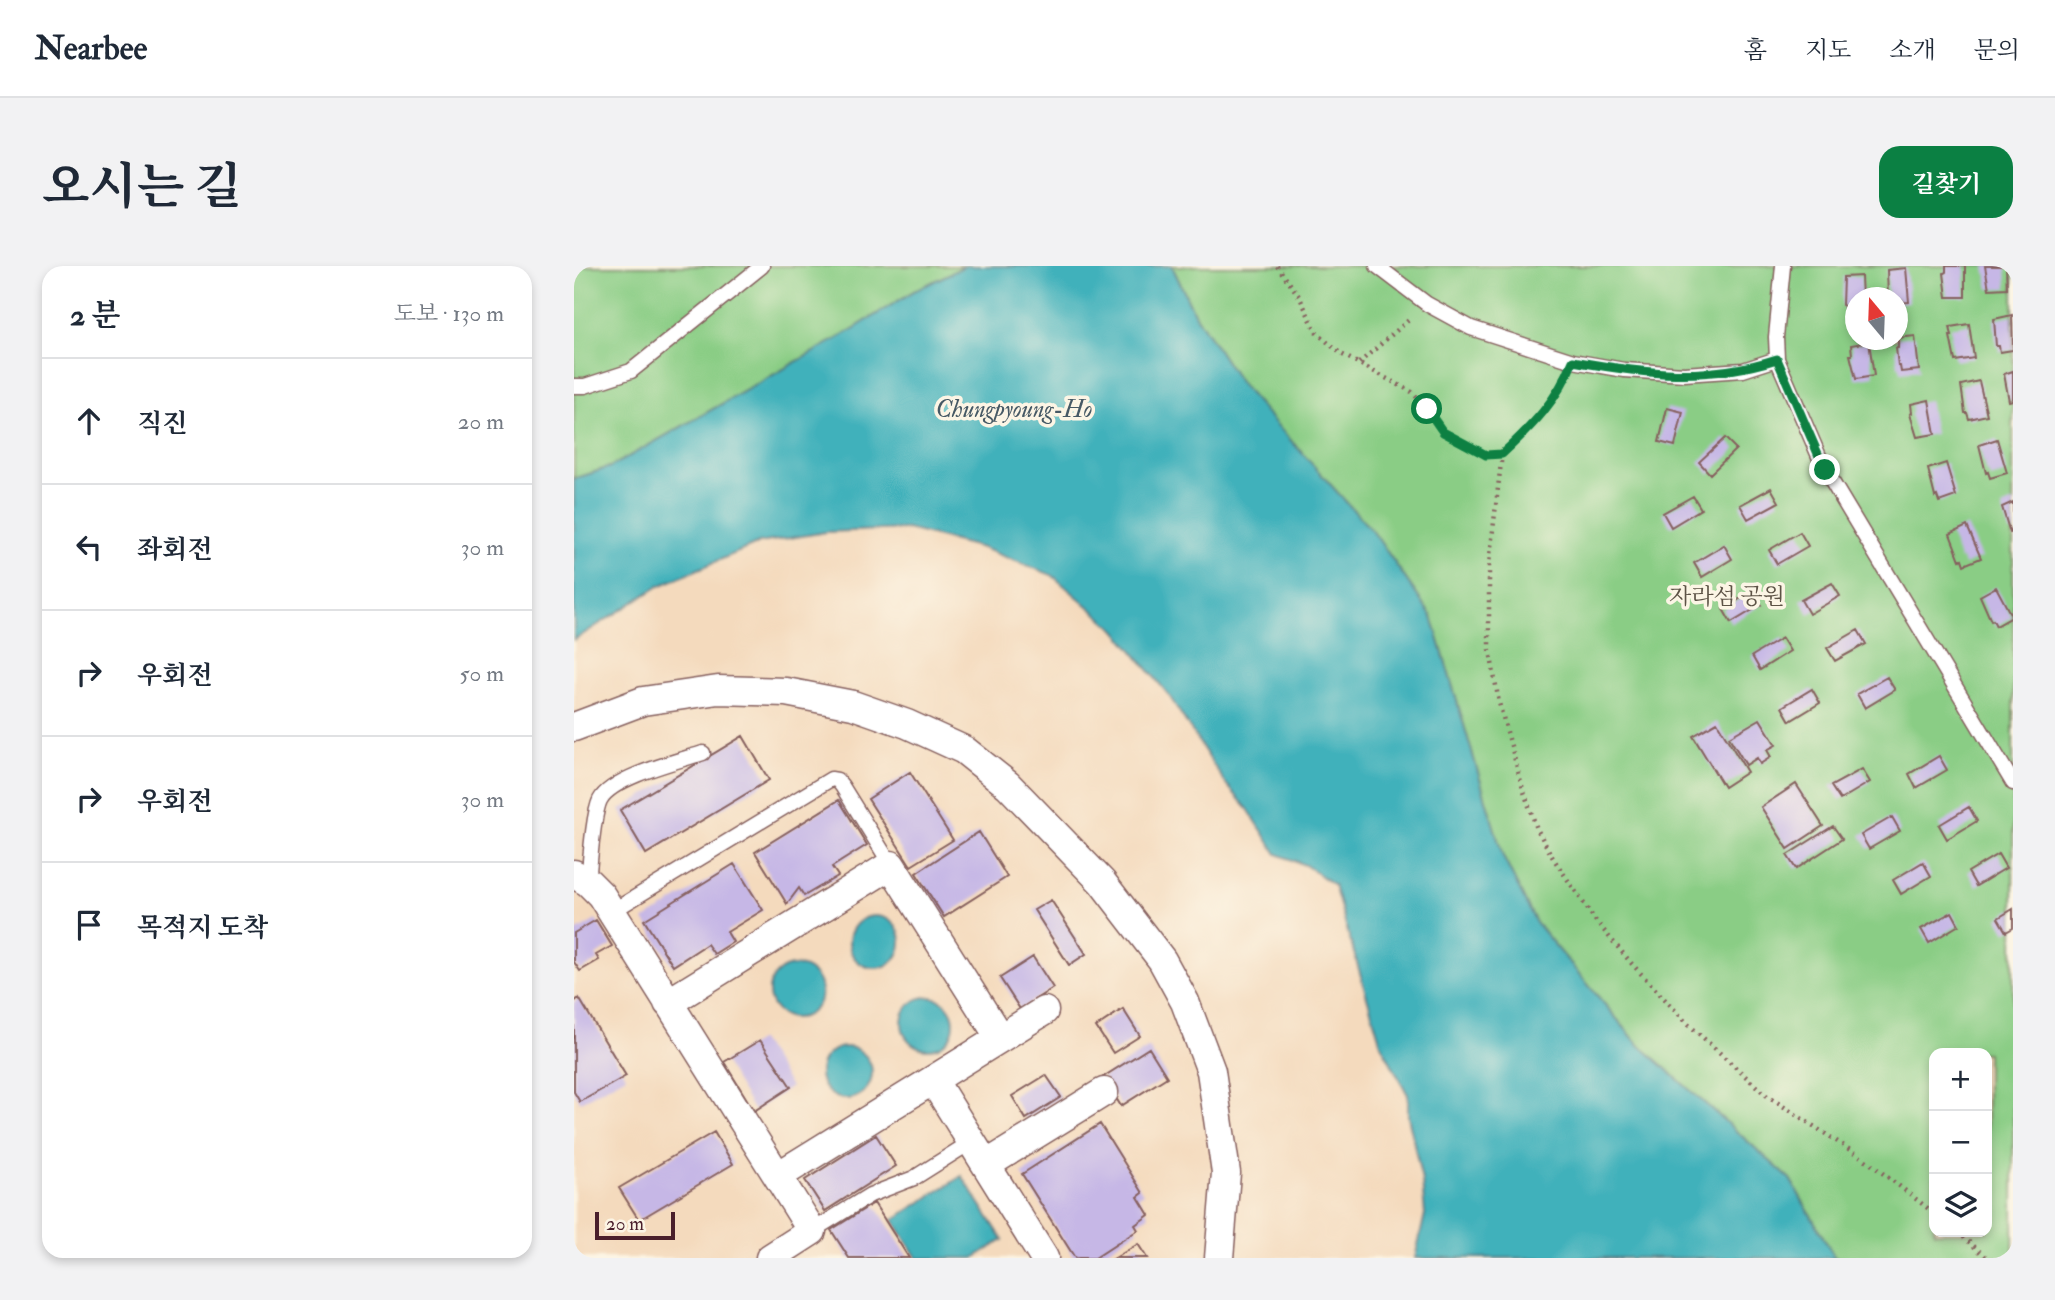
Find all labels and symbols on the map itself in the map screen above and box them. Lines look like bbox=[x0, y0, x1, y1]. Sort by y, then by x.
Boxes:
north arrow bbox=[1845, 287, 1908, 350]
route start bbox=[1411, 393, 1442, 424]
water label: Chungpyoung-Ho bbox=[936, 394, 1092, 425]
route end bbox=[1809, 454, 1840, 485]
park label: 자라섬 공원 bbox=[1669, 582, 1785, 611]
scale bar bbox=[595, 1209, 676, 1241]

